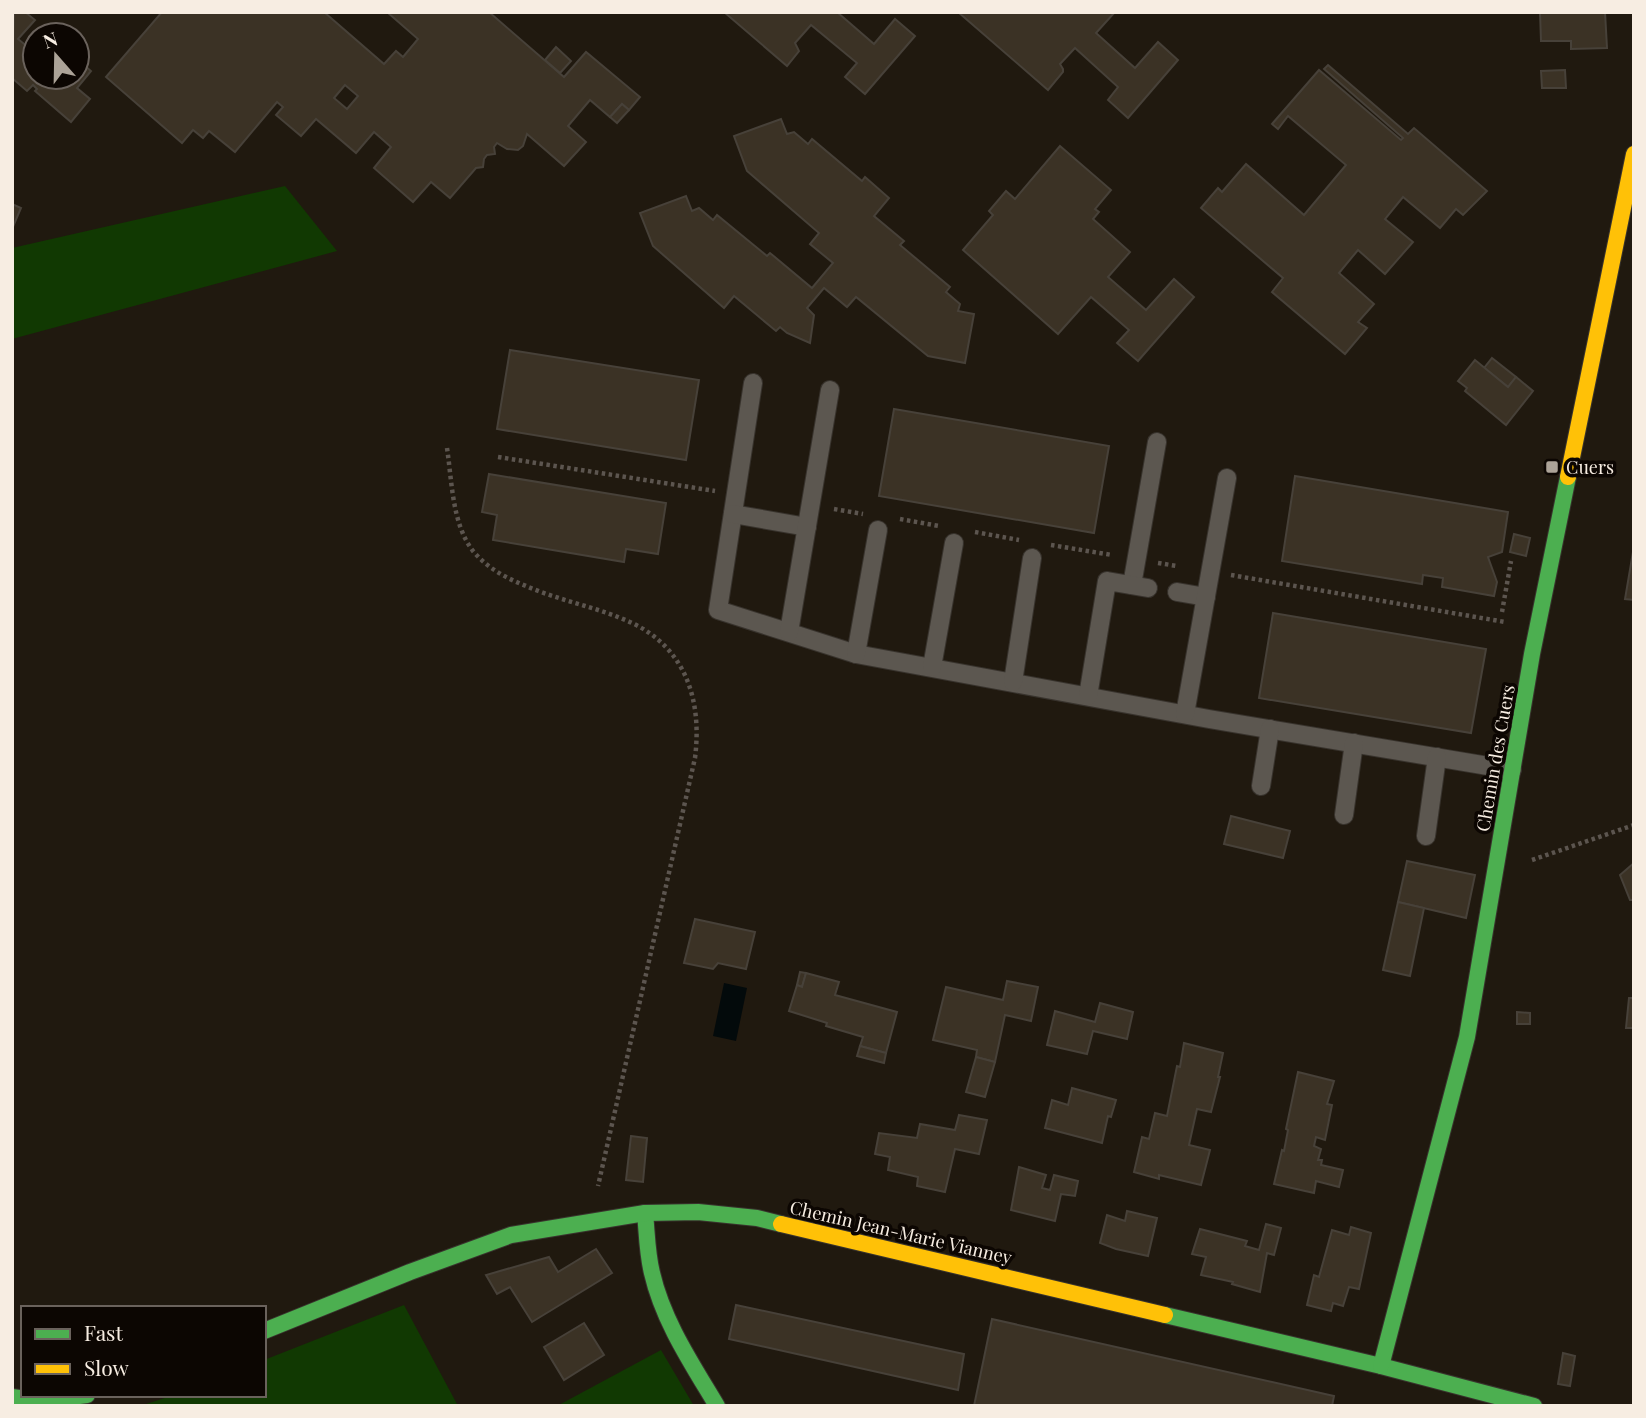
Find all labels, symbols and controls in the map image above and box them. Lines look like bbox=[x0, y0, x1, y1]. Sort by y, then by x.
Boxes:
north arrow bbox=[21, 21, 91, 91]
text: N bbox=[39, 24, 61, 54]
place label: Cuers bbox=[1566, 455, 1614, 479]
marker: Cuers bbox=[1544, 459, 1560, 475]
street label: Chemin des Cuers bbox=[1470, 683, 1520, 833]
street label: Chemin Jean-Marie Vianney bbox=[788, 1195, 1014, 1269]
legend bbox=[21, 1306, 266, 1397]
text: Fast bbox=[84, 1318, 123, 1346]
text: Slow bbox=[84, 1353, 129, 1381]

